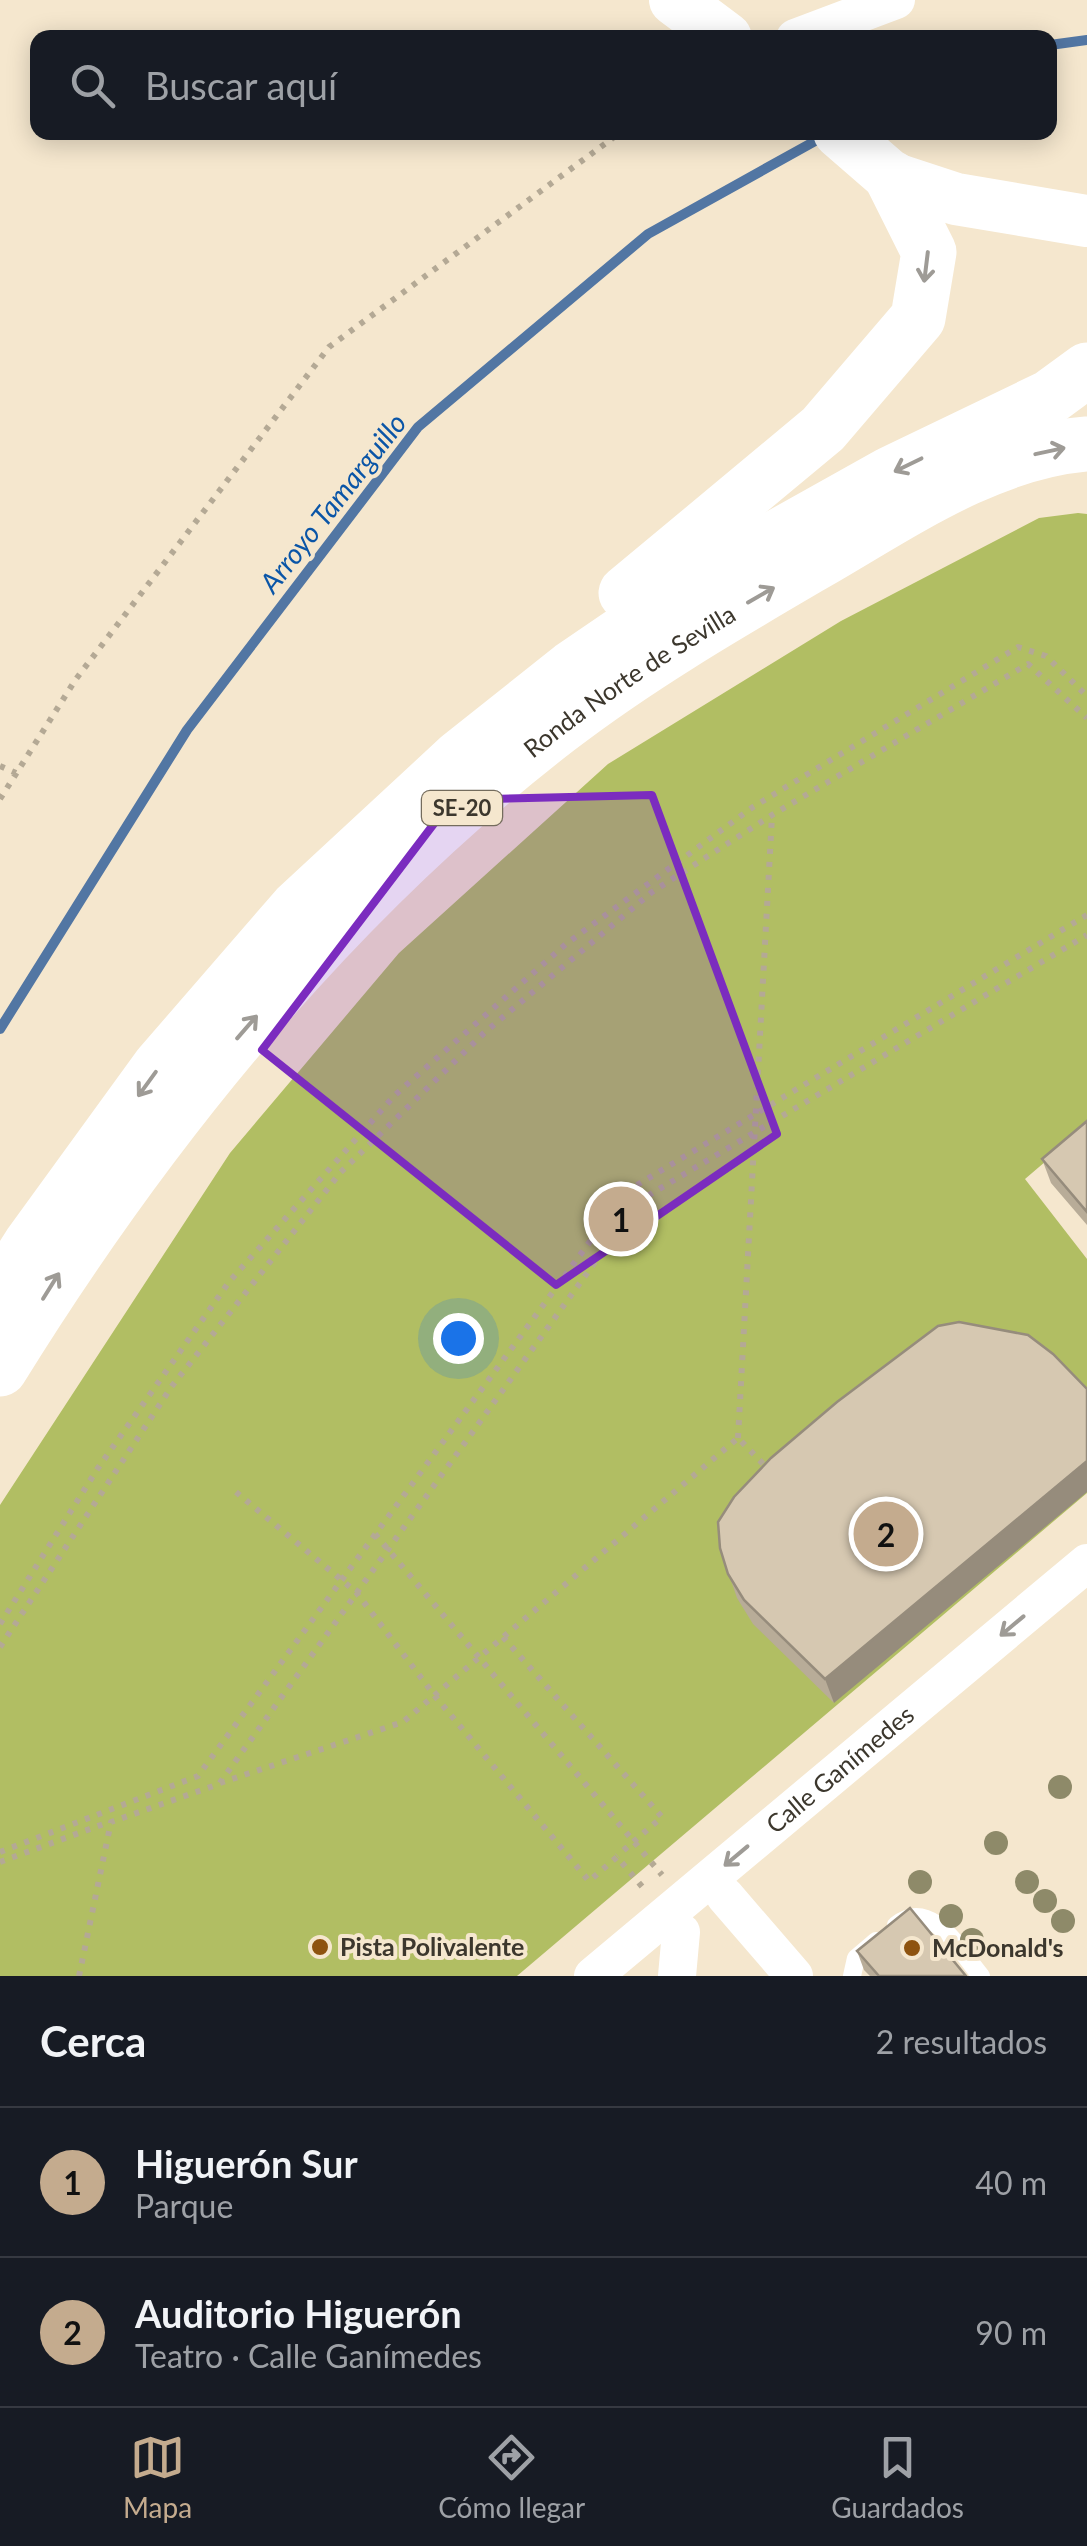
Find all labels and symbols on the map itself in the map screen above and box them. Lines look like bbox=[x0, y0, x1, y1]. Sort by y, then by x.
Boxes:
one-way arrow bbox=[916, 250, 934, 283]
water label: Arroyo Tamarguillo bbox=[251, 406, 413, 599]
one-way arrow bbox=[1034, 441, 1066, 459]
one-way arrow bbox=[894, 456, 924, 475]
one-way arrow bbox=[746, 585, 775, 605]
street label: Ronda Norte de Sevilla bbox=[517, 598, 740, 763]
road number: SE-20 bbox=[422, 791, 502, 825]
one-way arrow bbox=[235, 1015, 258, 1040]
one-way arrow bbox=[136, 1069, 157, 1097]
pin: 1 bbox=[588, 1182, 654, 1256]
one-way arrow bbox=[41, 1272, 62, 1301]
your location bbox=[433, 1313, 484, 1364]
pin: 2 bbox=[854, 1496, 918, 1572]
one-way arrow bbox=[1000, 1615, 1026, 1637]
street label: Calle Ganímedes bbox=[760, 1699, 919, 1839]
one-way arrow bbox=[723, 1845, 749, 1867]
place label: Pista Polivalente bbox=[340, 1931, 524, 1961]
place label: McDonald's bbox=[932, 1932, 1064, 1962]
marker: Pista Polivalente bbox=[309, 1936, 331, 1958]
marker: McDonald's bbox=[901, 1937, 923, 1959]

